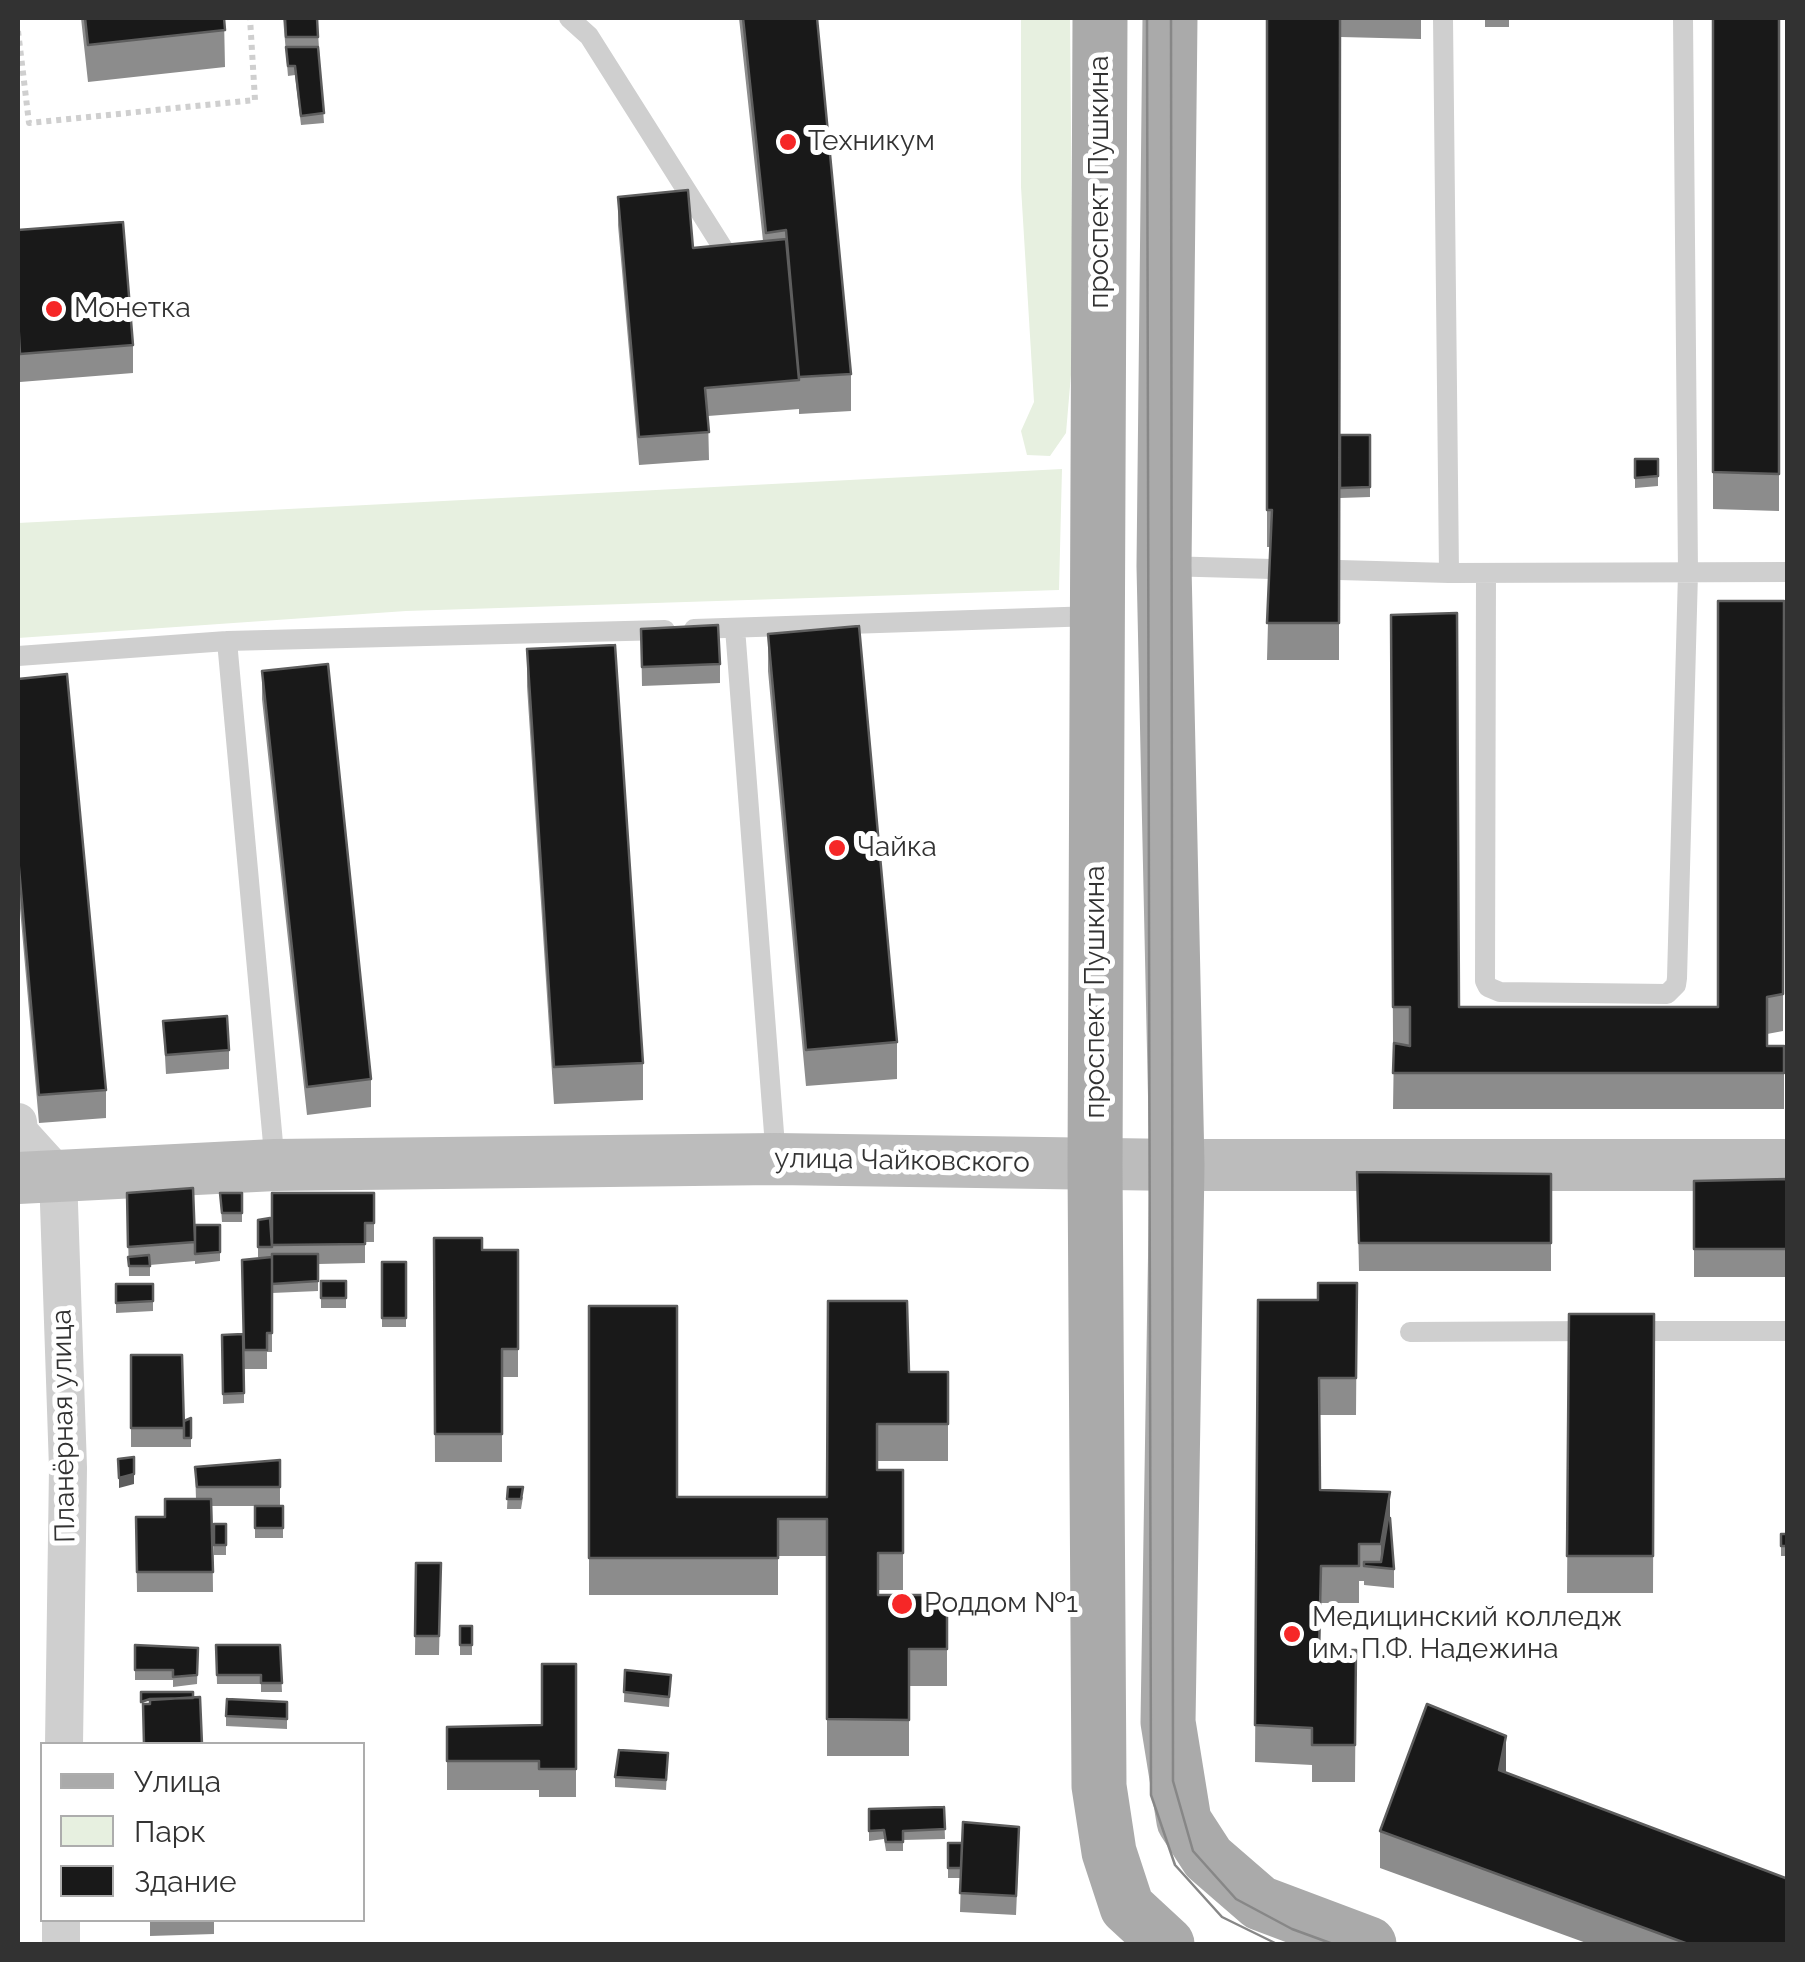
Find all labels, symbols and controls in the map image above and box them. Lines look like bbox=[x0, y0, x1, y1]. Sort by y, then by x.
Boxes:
street label: проспект Пушкина bbox=[1083, 56, 1117, 308]
place label: Техникум bbox=[808, 125, 935, 159]
marker: Техникум bbox=[777, 131, 799, 153]
place label: Монетка bbox=[74, 292, 191, 326]
marker: Монетка bbox=[43, 298, 65, 320]
place label: Чайка bbox=[857, 831, 937, 865]
marker: Чайка bbox=[826, 837, 848, 859]
street label: проспект Пушкина bbox=[1079, 866, 1113, 1118]
street label: улица Чайковского bbox=[774, 1142, 1030, 1180]
street label: Планёрная улица bbox=[45, 1309, 83, 1543]
place label: Роддом №1 bbox=[924, 1587, 1078, 1621]
marker: Роддом №1 bbox=[889, 1591, 915, 1617]
place label: Медицинский колледж им. П.Ф. Надежина bbox=[1312, 1601, 1622, 1667]
marker: Медицинский колледж им. П.Ф. Надежина bbox=[1281, 1623, 1303, 1645]
legend bbox=[40, 1742, 365, 1922]
text: Улица bbox=[134, 1764, 221, 1799]
text: Парк bbox=[134, 1814, 206, 1849]
text: Здание bbox=[134, 1864, 237, 1899]

